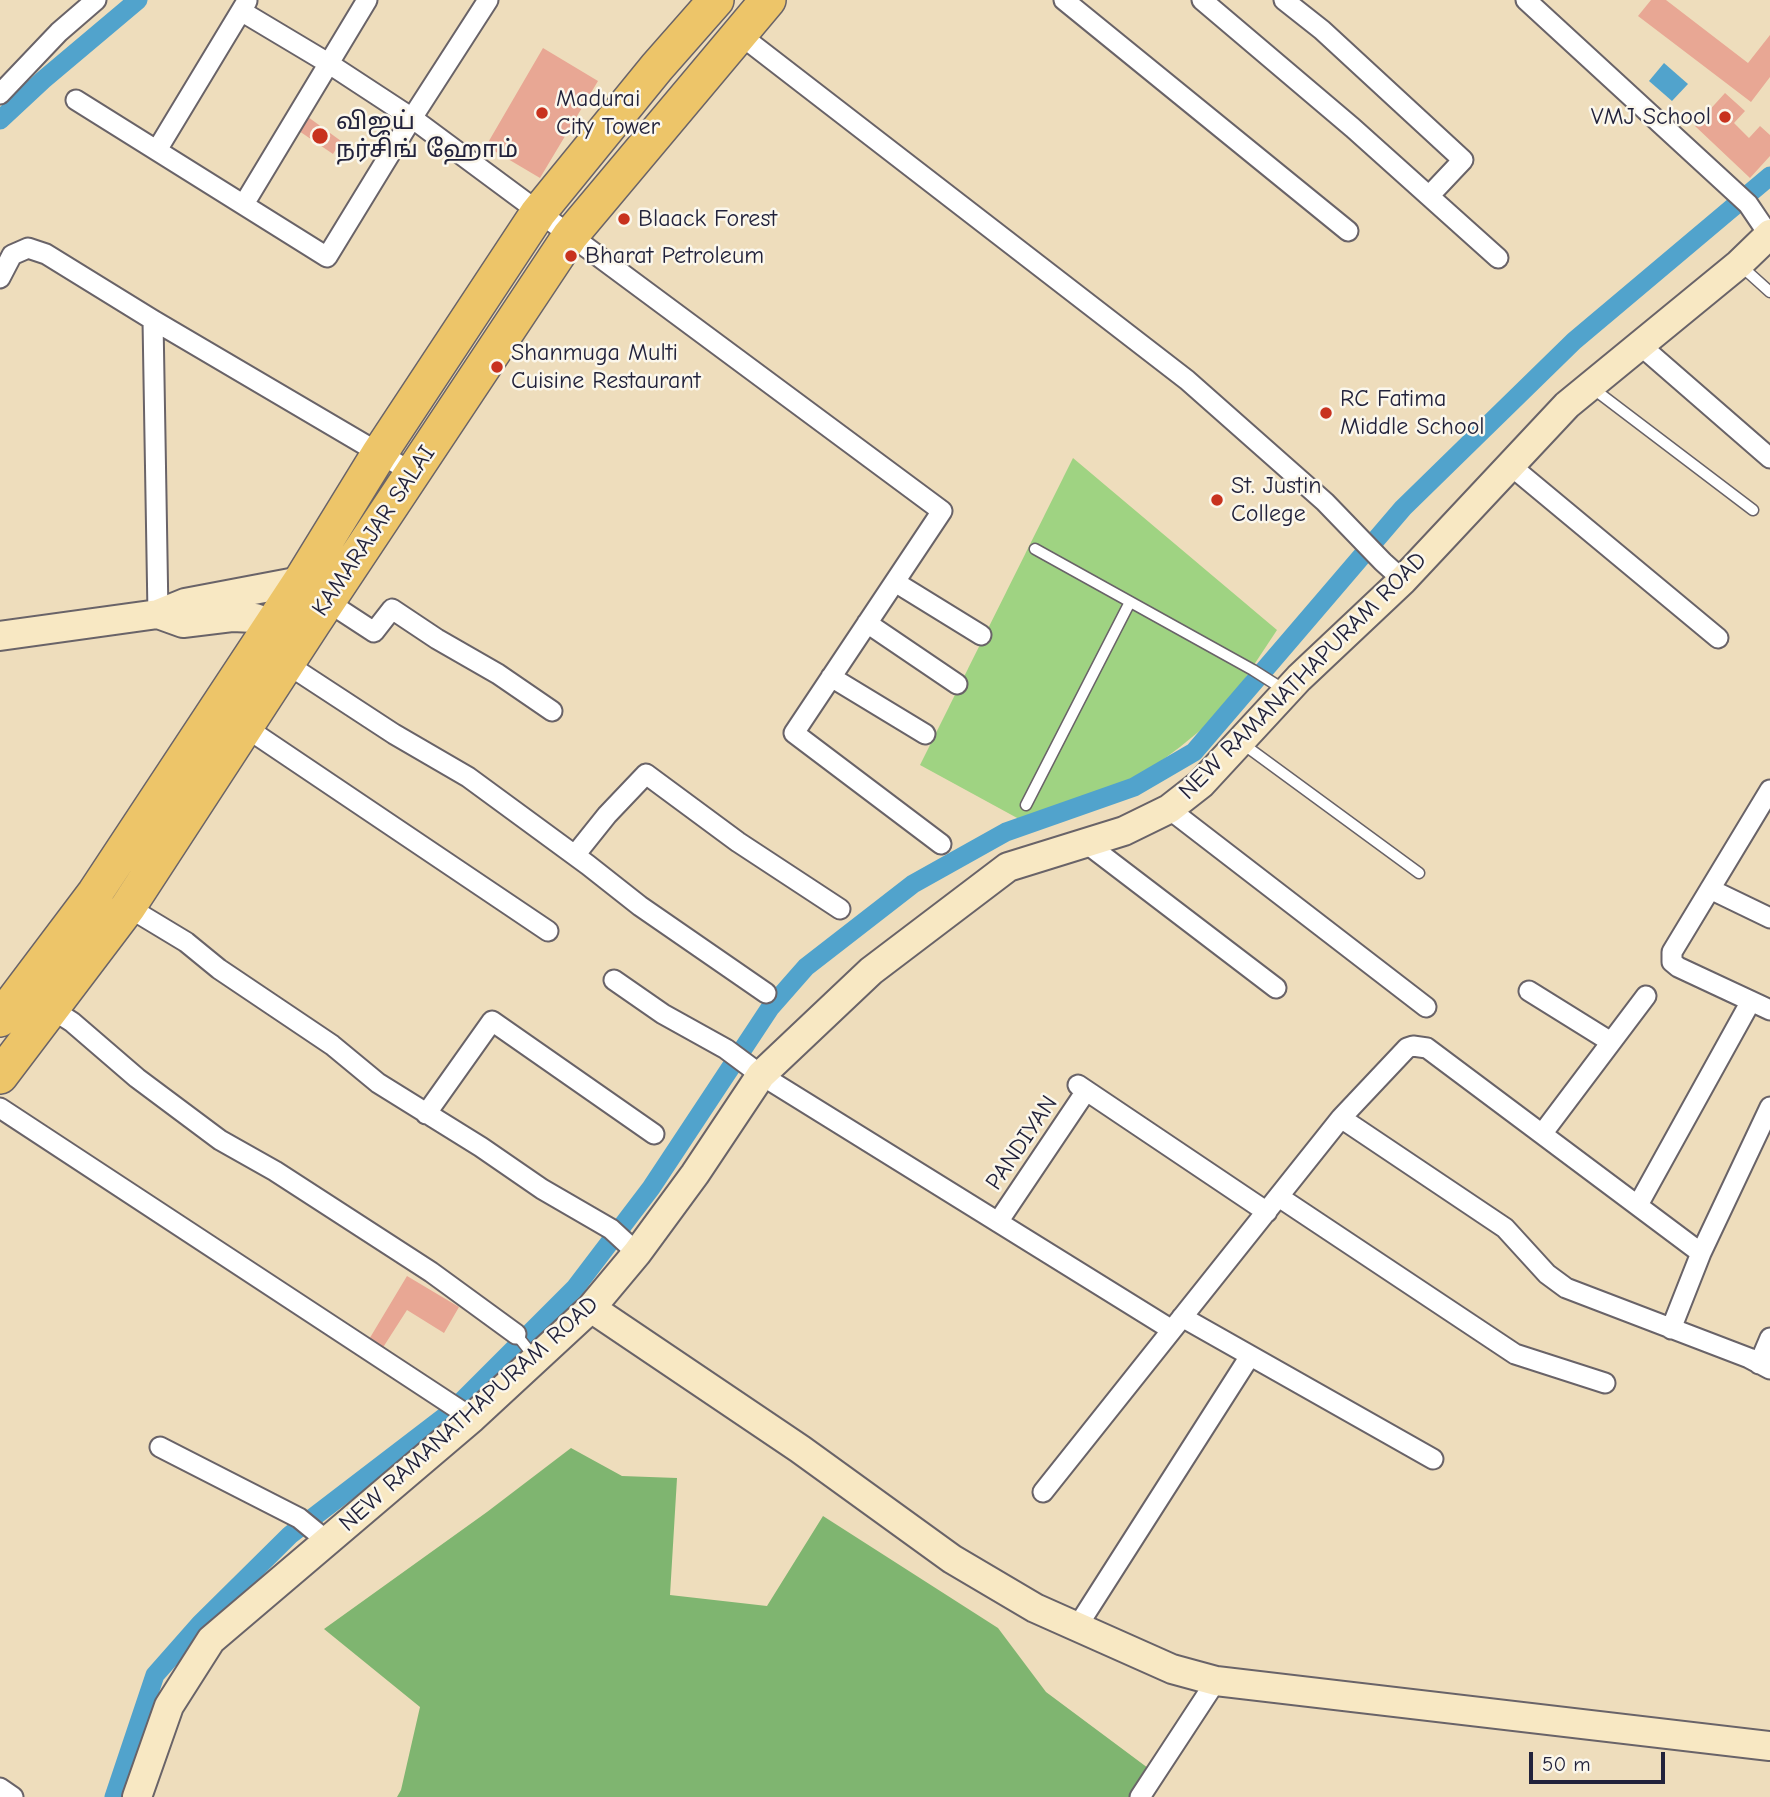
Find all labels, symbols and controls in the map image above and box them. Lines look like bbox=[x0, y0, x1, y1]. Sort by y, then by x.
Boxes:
place label: Madurai City Tower bbox=[556, 85, 660, 141]
place label: VMJ School bbox=[1591, 103, 1711, 131]
marker: Madurai City Tower bbox=[534, 105, 550, 121]
place label: விஜய் நர்சிங் ஹோம் bbox=[336, 108, 518, 164]
marker: VMJ School bbox=[1717, 109, 1733, 125]
marker: விஜய் நர்சிங் ஹோம் bbox=[310, 126, 330, 146]
place label: Blaack Forest bbox=[638, 205, 777, 233]
marker: Blaack Forest bbox=[616, 211, 632, 227]
place label: Bharat Petroleum bbox=[585, 242, 764, 270]
marker: Bharat Petroleum bbox=[563, 248, 579, 264]
place label: Shanmuga Multi Cuisine Restaurant bbox=[511, 339, 701, 395]
marker: Shanmuga Multi Cuisine Restaurant bbox=[489, 359, 505, 375]
place label: RC Fatima Middle School bbox=[1340, 385, 1485, 441]
marker: RC Fatima Middle School bbox=[1318, 405, 1334, 421]
street label: KAMARAJAR SALAI bbox=[306, 440, 442, 622]
place label: St. Justin College bbox=[1231, 472, 1322, 528]
marker: St. Justin College bbox=[1209, 492, 1225, 508]
street label: NEW RAMANATHAPURAM ROAD bbox=[1173, 546, 1433, 806]
street label: PANDIYAN bbox=[980, 1090, 1064, 1196]
street label: NEW RAMANATHAPURAM ROAD bbox=[334, 1290, 604, 1538]
scale bar bbox=[1532, 1738, 1668, 1782]
text: 50 m bbox=[1542, 1752, 1591, 1776]

